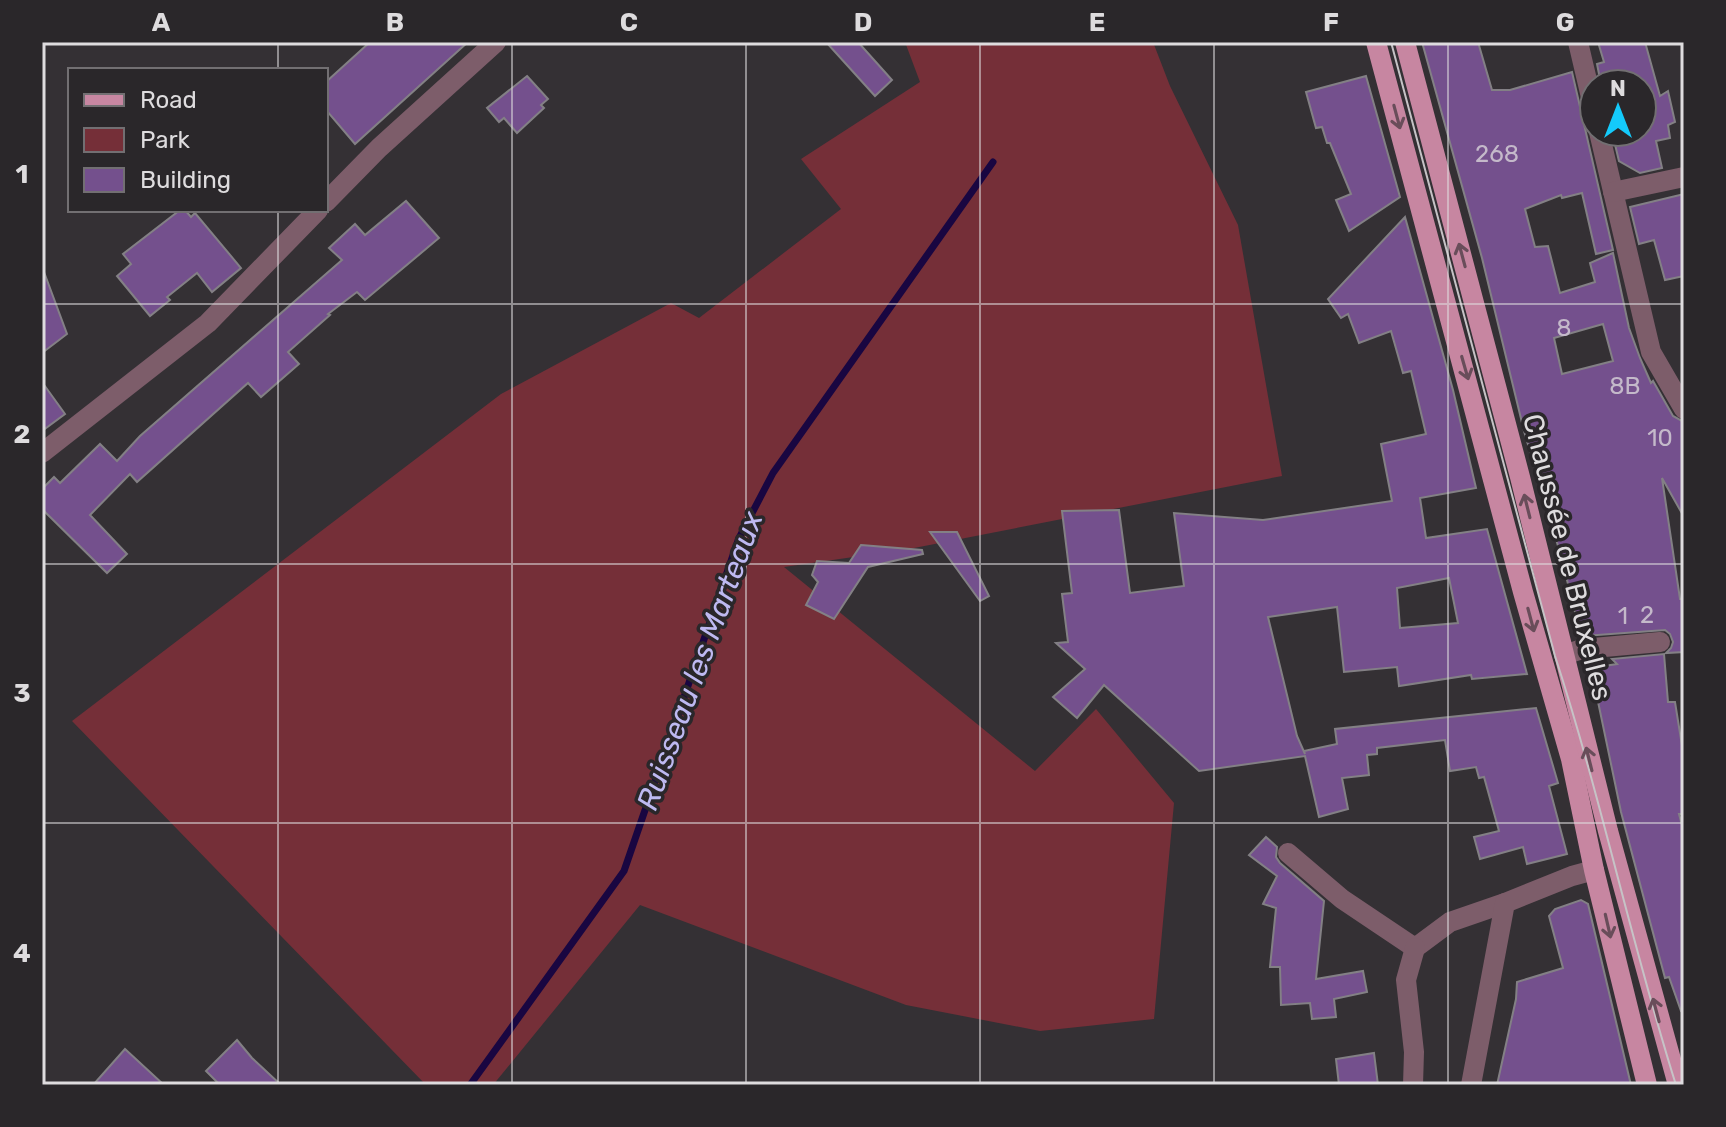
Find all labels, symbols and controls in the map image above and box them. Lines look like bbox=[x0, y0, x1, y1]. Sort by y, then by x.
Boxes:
text: A bbox=[152, 7, 171, 38]
text: B bbox=[386, 7, 404, 38]
text: C bbox=[620, 7, 638, 38]
text: D bbox=[854, 7, 872, 38]
text: E bbox=[1089, 7, 1105, 38]
text: F bbox=[1323, 7, 1339, 38]
text: G bbox=[1556, 7, 1574, 38]
legend bbox=[68, 68, 328, 212]
north arrow bbox=[1578, 68, 1658, 148]
text: N bbox=[1610, 75, 1626, 102]
text: Road bbox=[140, 86, 197, 114]
one-way arrow bbox=[1390, 104, 1405, 130]
text: Park bbox=[140, 126, 191, 154]
house number: 268 bbox=[1475, 140, 1519, 168]
text: 1 bbox=[16, 159, 28, 190]
text: Building bbox=[140, 166, 231, 194]
one-way arrow bbox=[1453, 242, 1468, 268]
house number: 8 bbox=[1556, 314, 1572, 342]
one-way arrow bbox=[1458, 355, 1473, 381]
house number: 8B bbox=[1609, 372, 1641, 400]
street label: Chaussée de Bruxelles bbox=[1516, 410, 1619, 704]
text: 2 bbox=[14, 419, 30, 450]
house number: 10 bbox=[1647, 424, 1673, 452]
one-way arrow bbox=[1519, 494, 1534, 520]
water label: Ruisseau les Marteaux bbox=[629, 506, 771, 815]
house number: 2 bbox=[1640, 601, 1654, 629]
house number: 1 bbox=[1618, 602, 1628, 630]
one-way arrow bbox=[1524, 606, 1539, 632]
text: 3 bbox=[13, 678, 31, 709]
one-way arrow bbox=[1581, 746, 1596, 772]
one-way arrow bbox=[1601, 912, 1616, 938]
text: 4 bbox=[13, 938, 31, 969]
one-way arrow bbox=[1647, 998, 1662, 1024]

